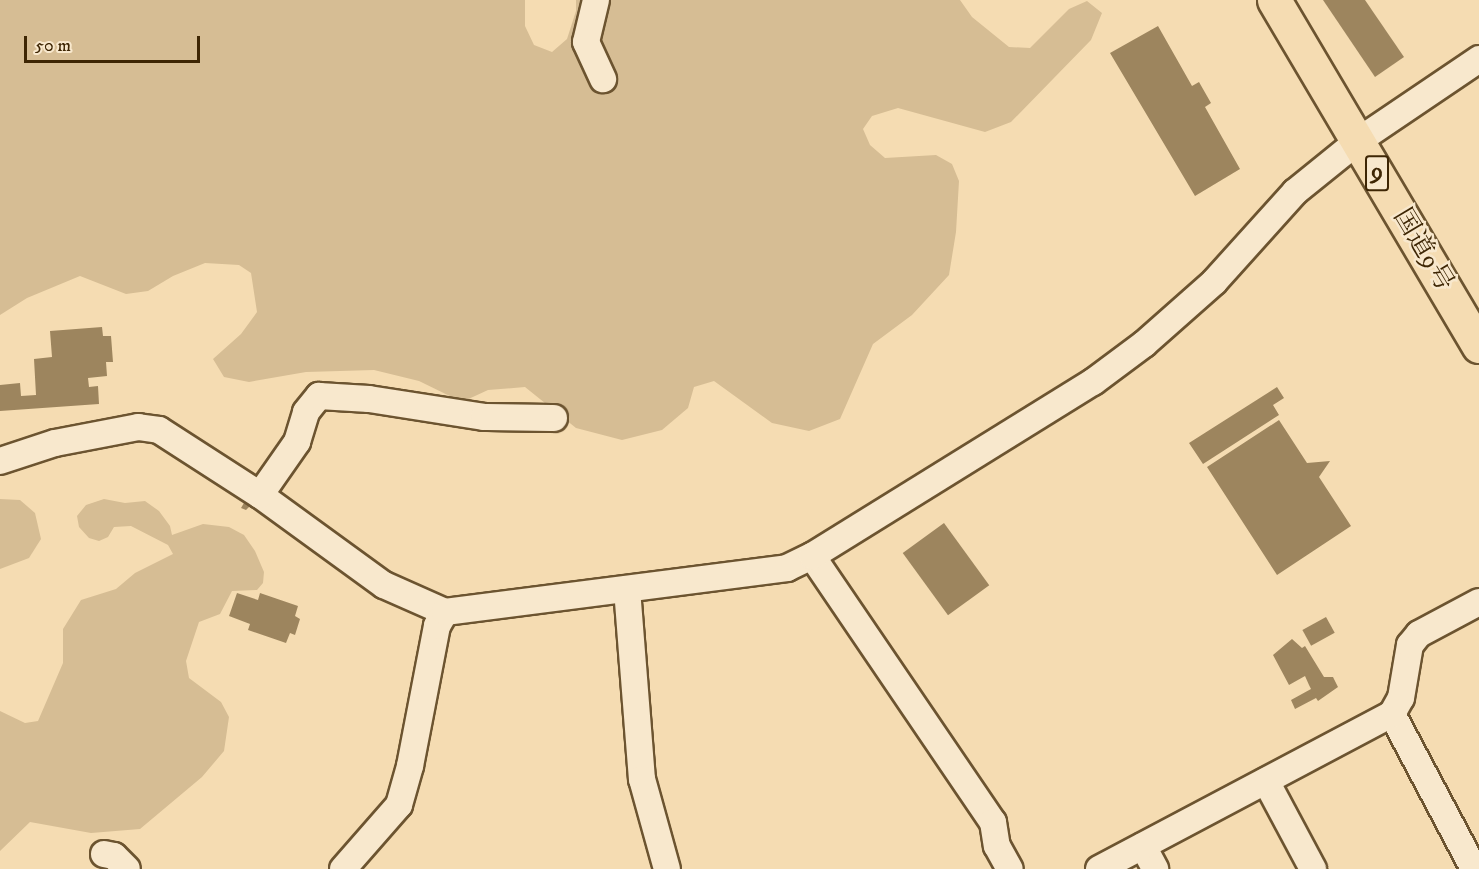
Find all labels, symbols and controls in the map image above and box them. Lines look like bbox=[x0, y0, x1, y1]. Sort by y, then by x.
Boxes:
scale bar bbox=[27, 24, 202, 62]
text: 50 m bbox=[35, 35, 71, 57]
road number: 9 bbox=[1365, 152, 1389, 194]
street label: 国道9号 bbox=[1386, 203, 1460, 297]

